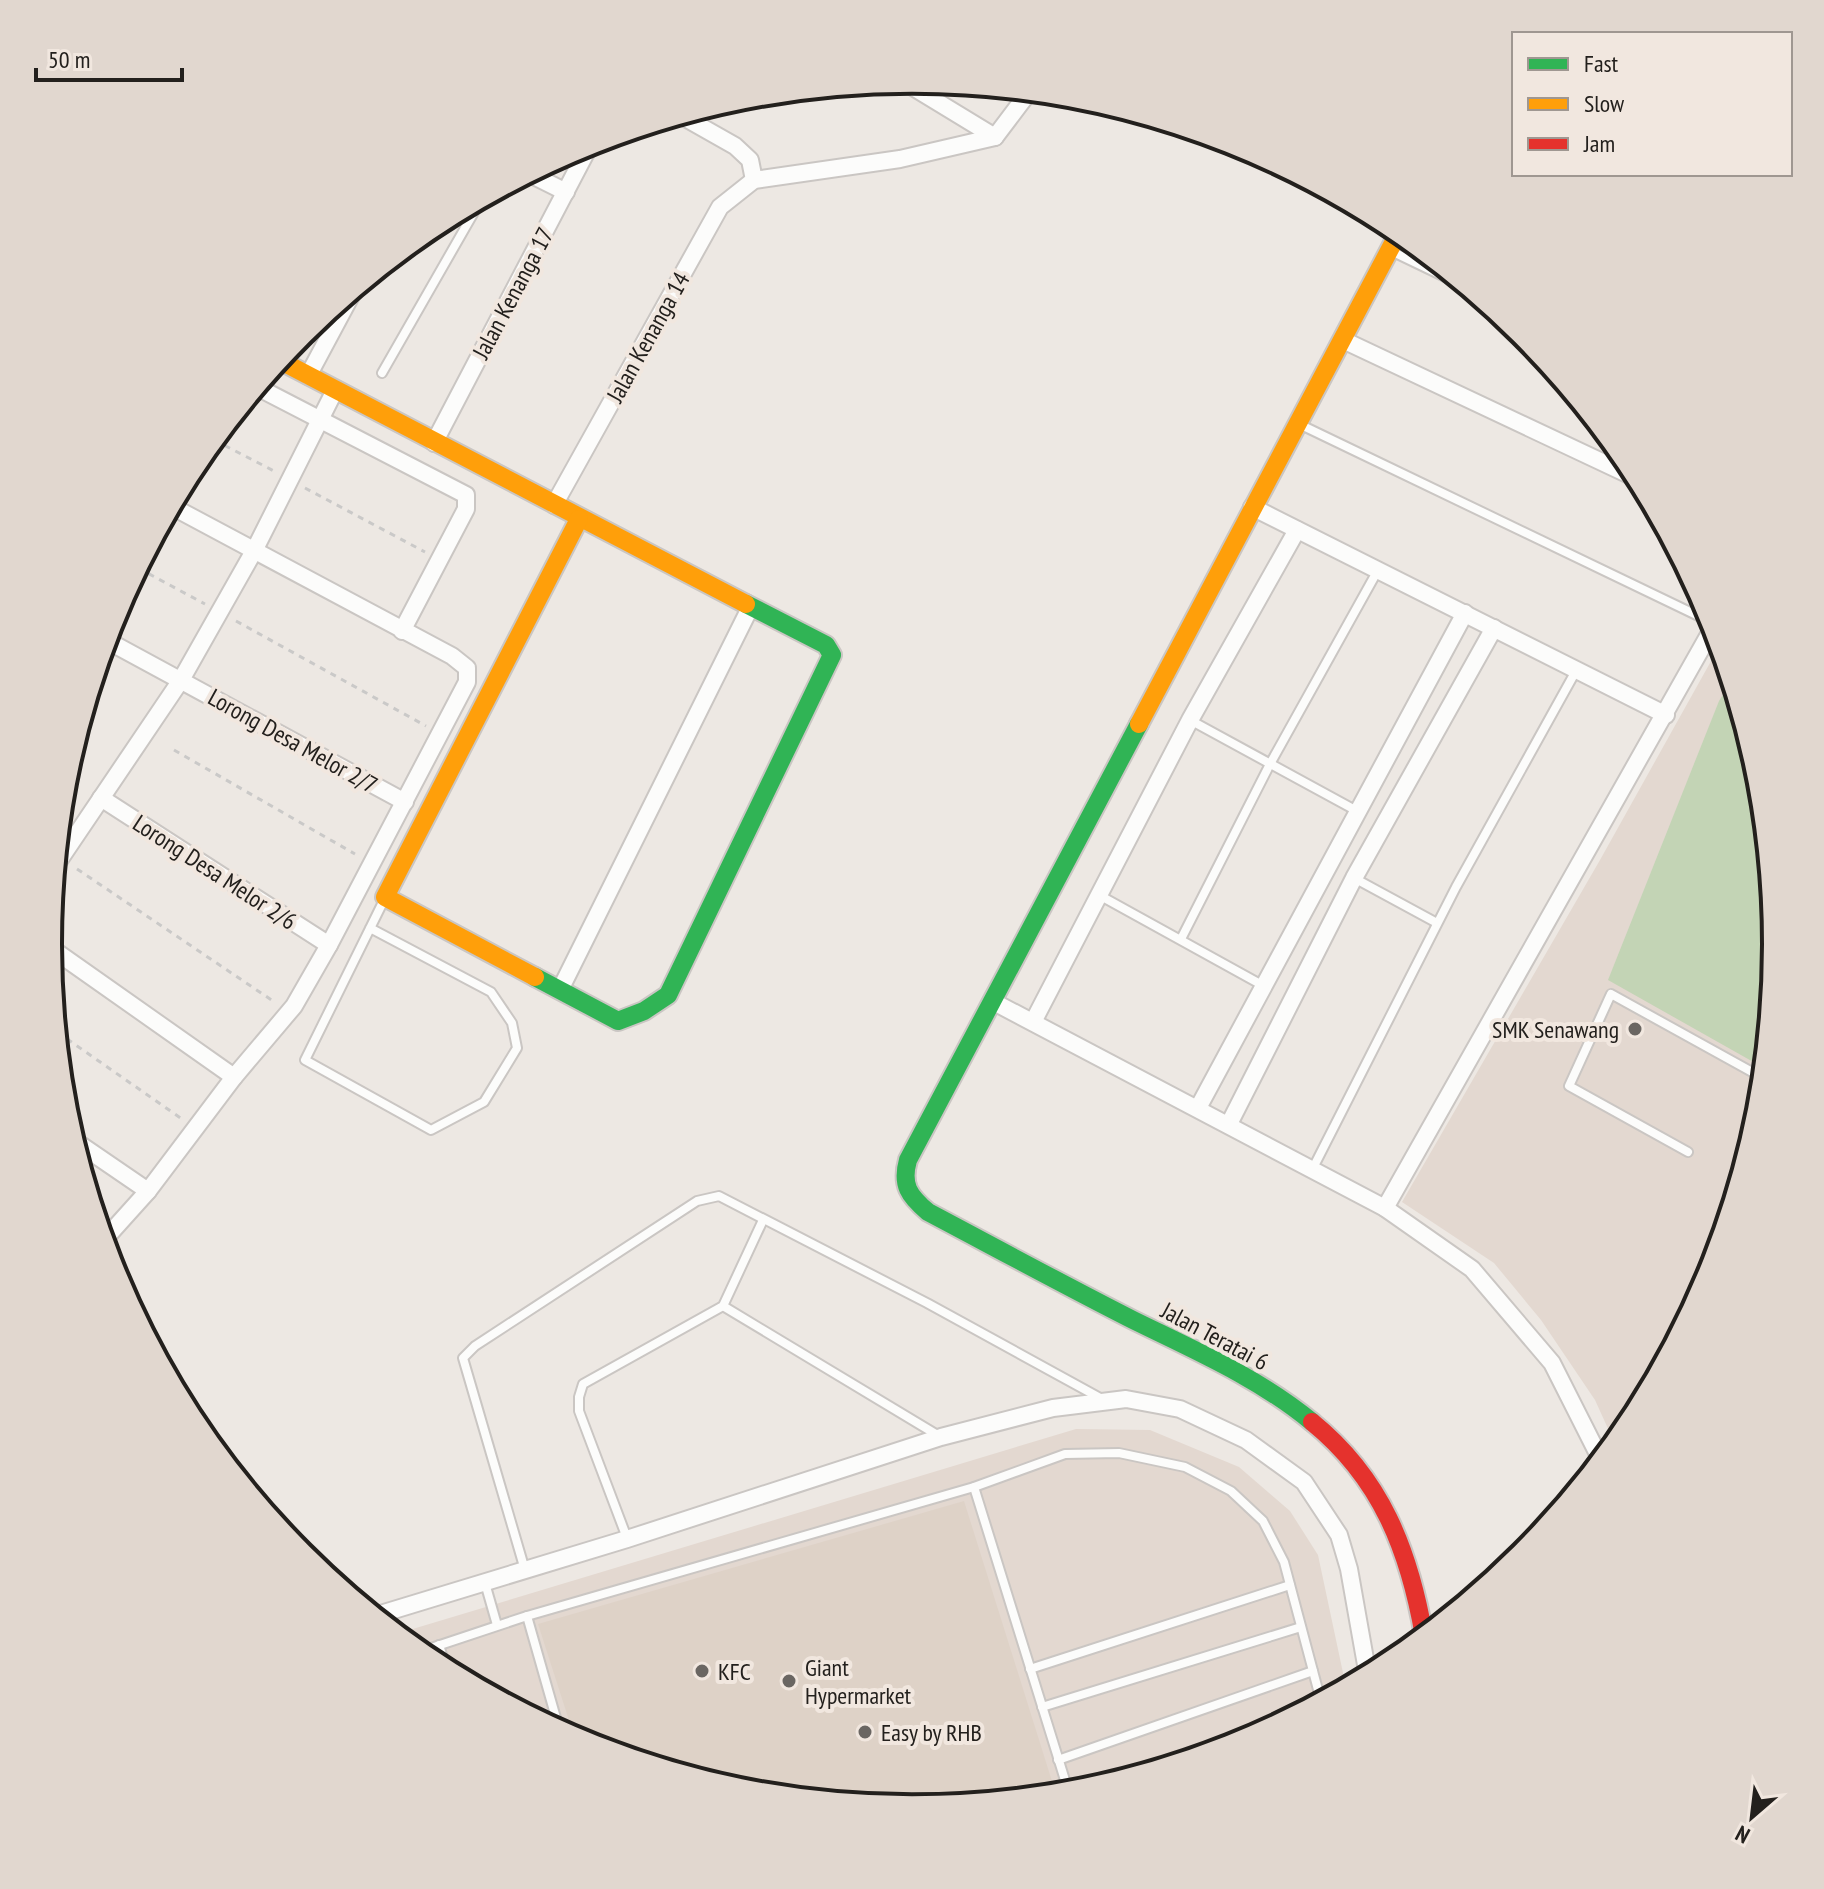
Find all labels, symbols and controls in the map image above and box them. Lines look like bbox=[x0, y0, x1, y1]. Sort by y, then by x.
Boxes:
scale bar bbox=[36, 32, 182, 82]
legend bbox=[1512, 32, 1792, 176]
text: 50 m bbox=[48, 44, 90, 75]
text: Fast bbox=[1584, 48, 1619, 79]
text: Slow bbox=[1584, 88, 1625, 119]
text: Jam bbox=[1583, 128, 1615, 159]
street label: Jalan Kenanga 17 bbox=[465, 222, 561, 365]
street label: Jalan Kenanga 14 bbox=[599, 266, 697, 409]
street label: Lorong Desa Melor 2/7 bbox=[203, 682, 383, 800]
street label: Lorong Desa Melor 2/6 bbox=[127, 808, 303, 936]
place label: SMK Senawang bbox=[1492, 1014, 1619, 1045]
marker: SMK Senawang bbox=[1626, 1020, 1644, 1038]
street label: Jalan Teratai 6 bbox=[1155, 1294, 1274, 1377]
place label: Giant Hypermarket bbox=[805, 1652, 912, 1711]
place label: KFC bbox=[718, 1656, 751, 1687]
marker: KFC bbox=[693, 1662, 711, 1680]
marker: Giant Hypermarket bbox=[780, 1672, 798, 1690]
place label: Easy by RHB bbox=[881, 1717, 982, 1748]
marker: Easy by RHB bbox=[856, 1723, 874, 1741]
north arrow bbox=[1712, 1777, 1792, 1857]
text: N bbox=[1731, 1820, 1754, 1850]

